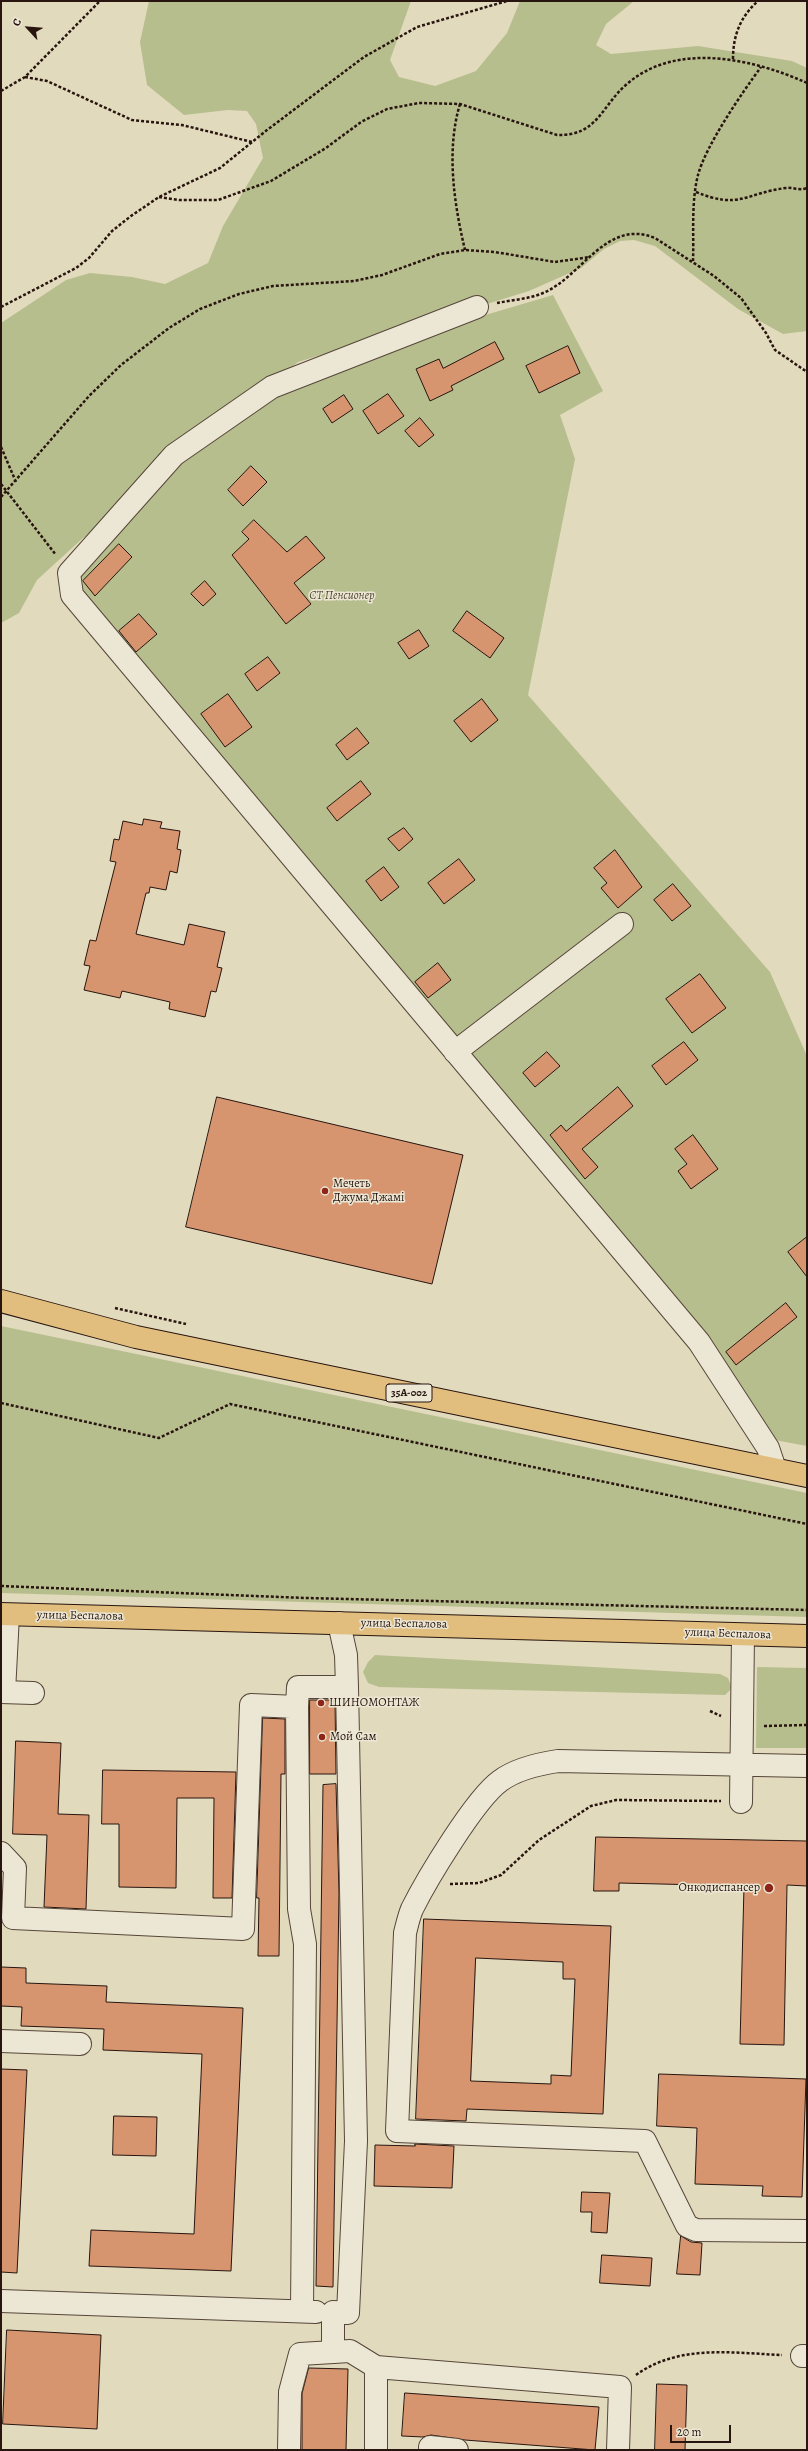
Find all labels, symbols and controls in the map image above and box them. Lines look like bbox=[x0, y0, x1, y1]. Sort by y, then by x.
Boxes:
north arrow bbox=[8, 8, 48, 48]
text: С bbox=[9, 16, 25, 29]
park label: СТ Пенсионер bbox=[309, 589, 375, 603]
place label: Мечеть Джума Джамі bbox=[333, 1177, 404, 1205]
marker: Мечеть Джума Джамі bbox=[320, 1186, 330, 1196]
road number: 35А-002 bbox=[386, 1384, 432, 1402]
street label: улица Беспалова bbox=[37, 1608, 123, 1624]
street label: улица Беспалова bbox=[361, 1616, 447, 1632]
street label: улица Беспалова bbox=[685, 1625, 771, 1643]
place label: ШИНОМОНТАЖ bbox=[329, 1696, 419, 1710]
marker: ШИНОМОНТАЖ bbox=[316, 1698, 326, 1708]
place label: Мой Сам bbox=[330, 1730, 376, 1744]
marker: Мой Сам bbox=[317, 1732, 327, 1742]
place label: Онкодиспансер bbox=[678, 1881, 760, 1895]
marker: Онкодиспансер bbox=[763, 1882, 775, 1894]
scale bar bbox=[672, 2417, 733, 2443]
text: 20 m bbox=[677, 2424, 701, 2440]

